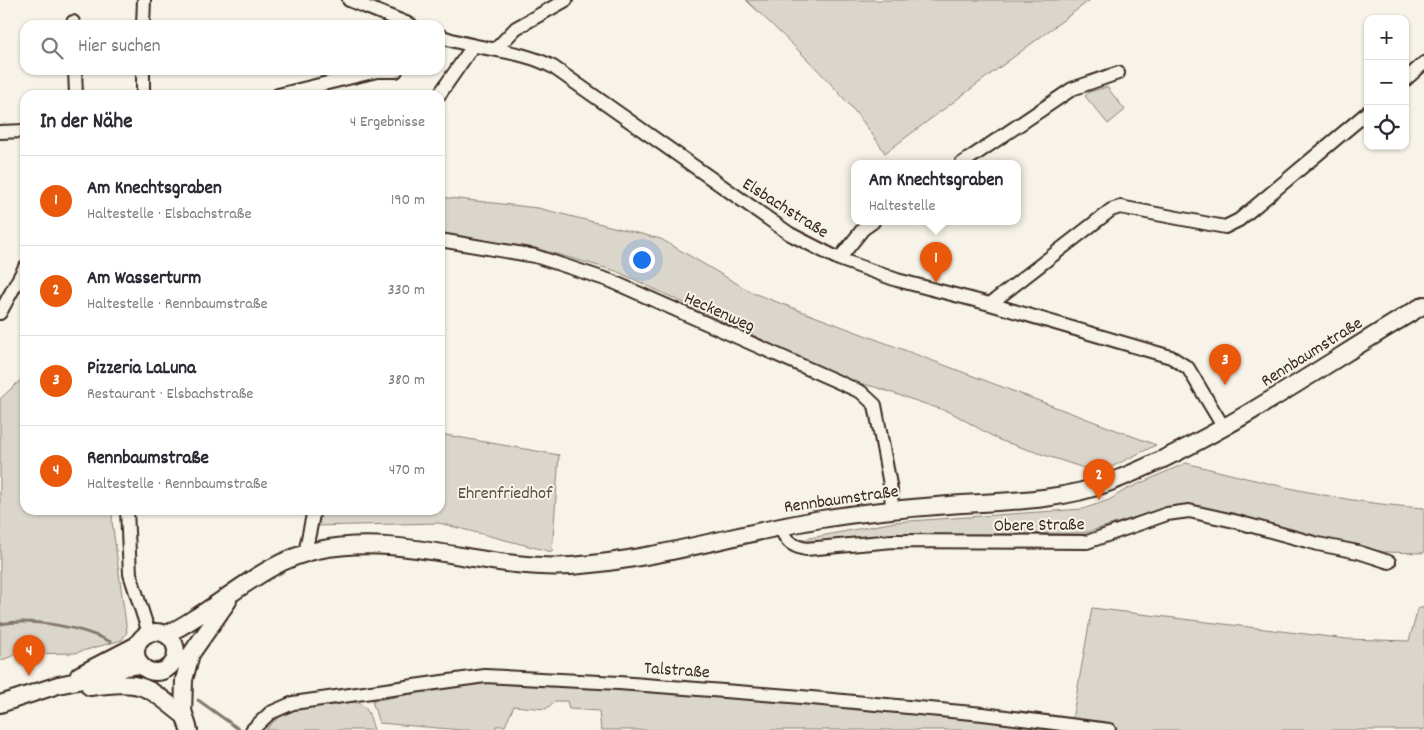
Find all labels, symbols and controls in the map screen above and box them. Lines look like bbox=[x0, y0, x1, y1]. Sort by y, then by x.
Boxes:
map controls bbox=[1364, 15, 1409, 150]
button: + bbox=[1364, 15, 1409, 60]
search box bbox=[20, 20, 445, 75]
icon: search bbox=[38, 34, 66, 62]
text: Hier suchen bbox=[78, 34, 161, 61]
button: − bbox=[1364, 60, 1409, 105]
button: locate bbox=[1364, 105, 1409, 150]
text: In der Nähe bbox=[40, 108, 132, 138]
text: 4 Ergebnisse bbox=[350, 111, 425, 134]
popup bbox=[851, 160, 1021, 225]
text: Am Knechtsgraben bbox=[869, 168, 1003, 195]
street label: Elsbachstraße bbox=[737, 173, 833, 246]
text: Am Knechtsgraben bbox=[87, 176, 222, 203]
text: 1 bbox=[54, 189, 58, 212]
text: 190 m bbox=[391, 189, 425, 212]
text: Haltestelle bbox=[869, 195, 935, 218]
text: Haltestelle · Elsbachstraße bbox=[87, 203, 252, 226]
pin: 1 bbox=[920, 242, 952, 283]
your location bbox=[629, 247, 655, 273]
text: Am Wasserturm bbox=[87, 266, 201, 293]
text: 2 bbox=[53, 279, 60, 302]
text: 330 m bbox=[387, 279, 425, 302]
street label: Heckenweg bbox=[679, 287, 759, 340]
text: Haltestelle · Rennbaumstraße bbox=[87, 293, 267, 316]
street label: Rennbaumstraße bbox=[1257, 312, 1368, 394]
pin: 3 bbox=[1209, 344, 1241, 385]
text: Pizzeria LaLuna bbox=[87, 356, 196, 383]
text: 3 bbox=[52, 369, 60, 392]
text: 380 m bbox=[388, 369, 425, 392]
text: Restaurant · Elsbachstraße bbox=[87, 383, 253, 406]
text: Rennbaumstraße bbox=[87, 446, 209, 473]
text: 4 bbox=[53, 459, 59, 482]
text: 470 m bbox=[389, 459, 425, 482]
pin: 2 bbox=[1083, 459, 1115, 500]
text: Haltestelle · Rennbaumstraße bbox=[87, 473, 267, 496]
street label: Rennbaumstraße bbox=[782, 480, 900, 521]
park label: Ehrenfriedhof bbox=[458, 482, 553, 507]
street label: Obere Straße bbox=[993, 513, 1085, 540]
pin: 4 bbox=[13, 635, 45, 676]
street label: Talstraße bbox=[643, 657, 711, 686]

